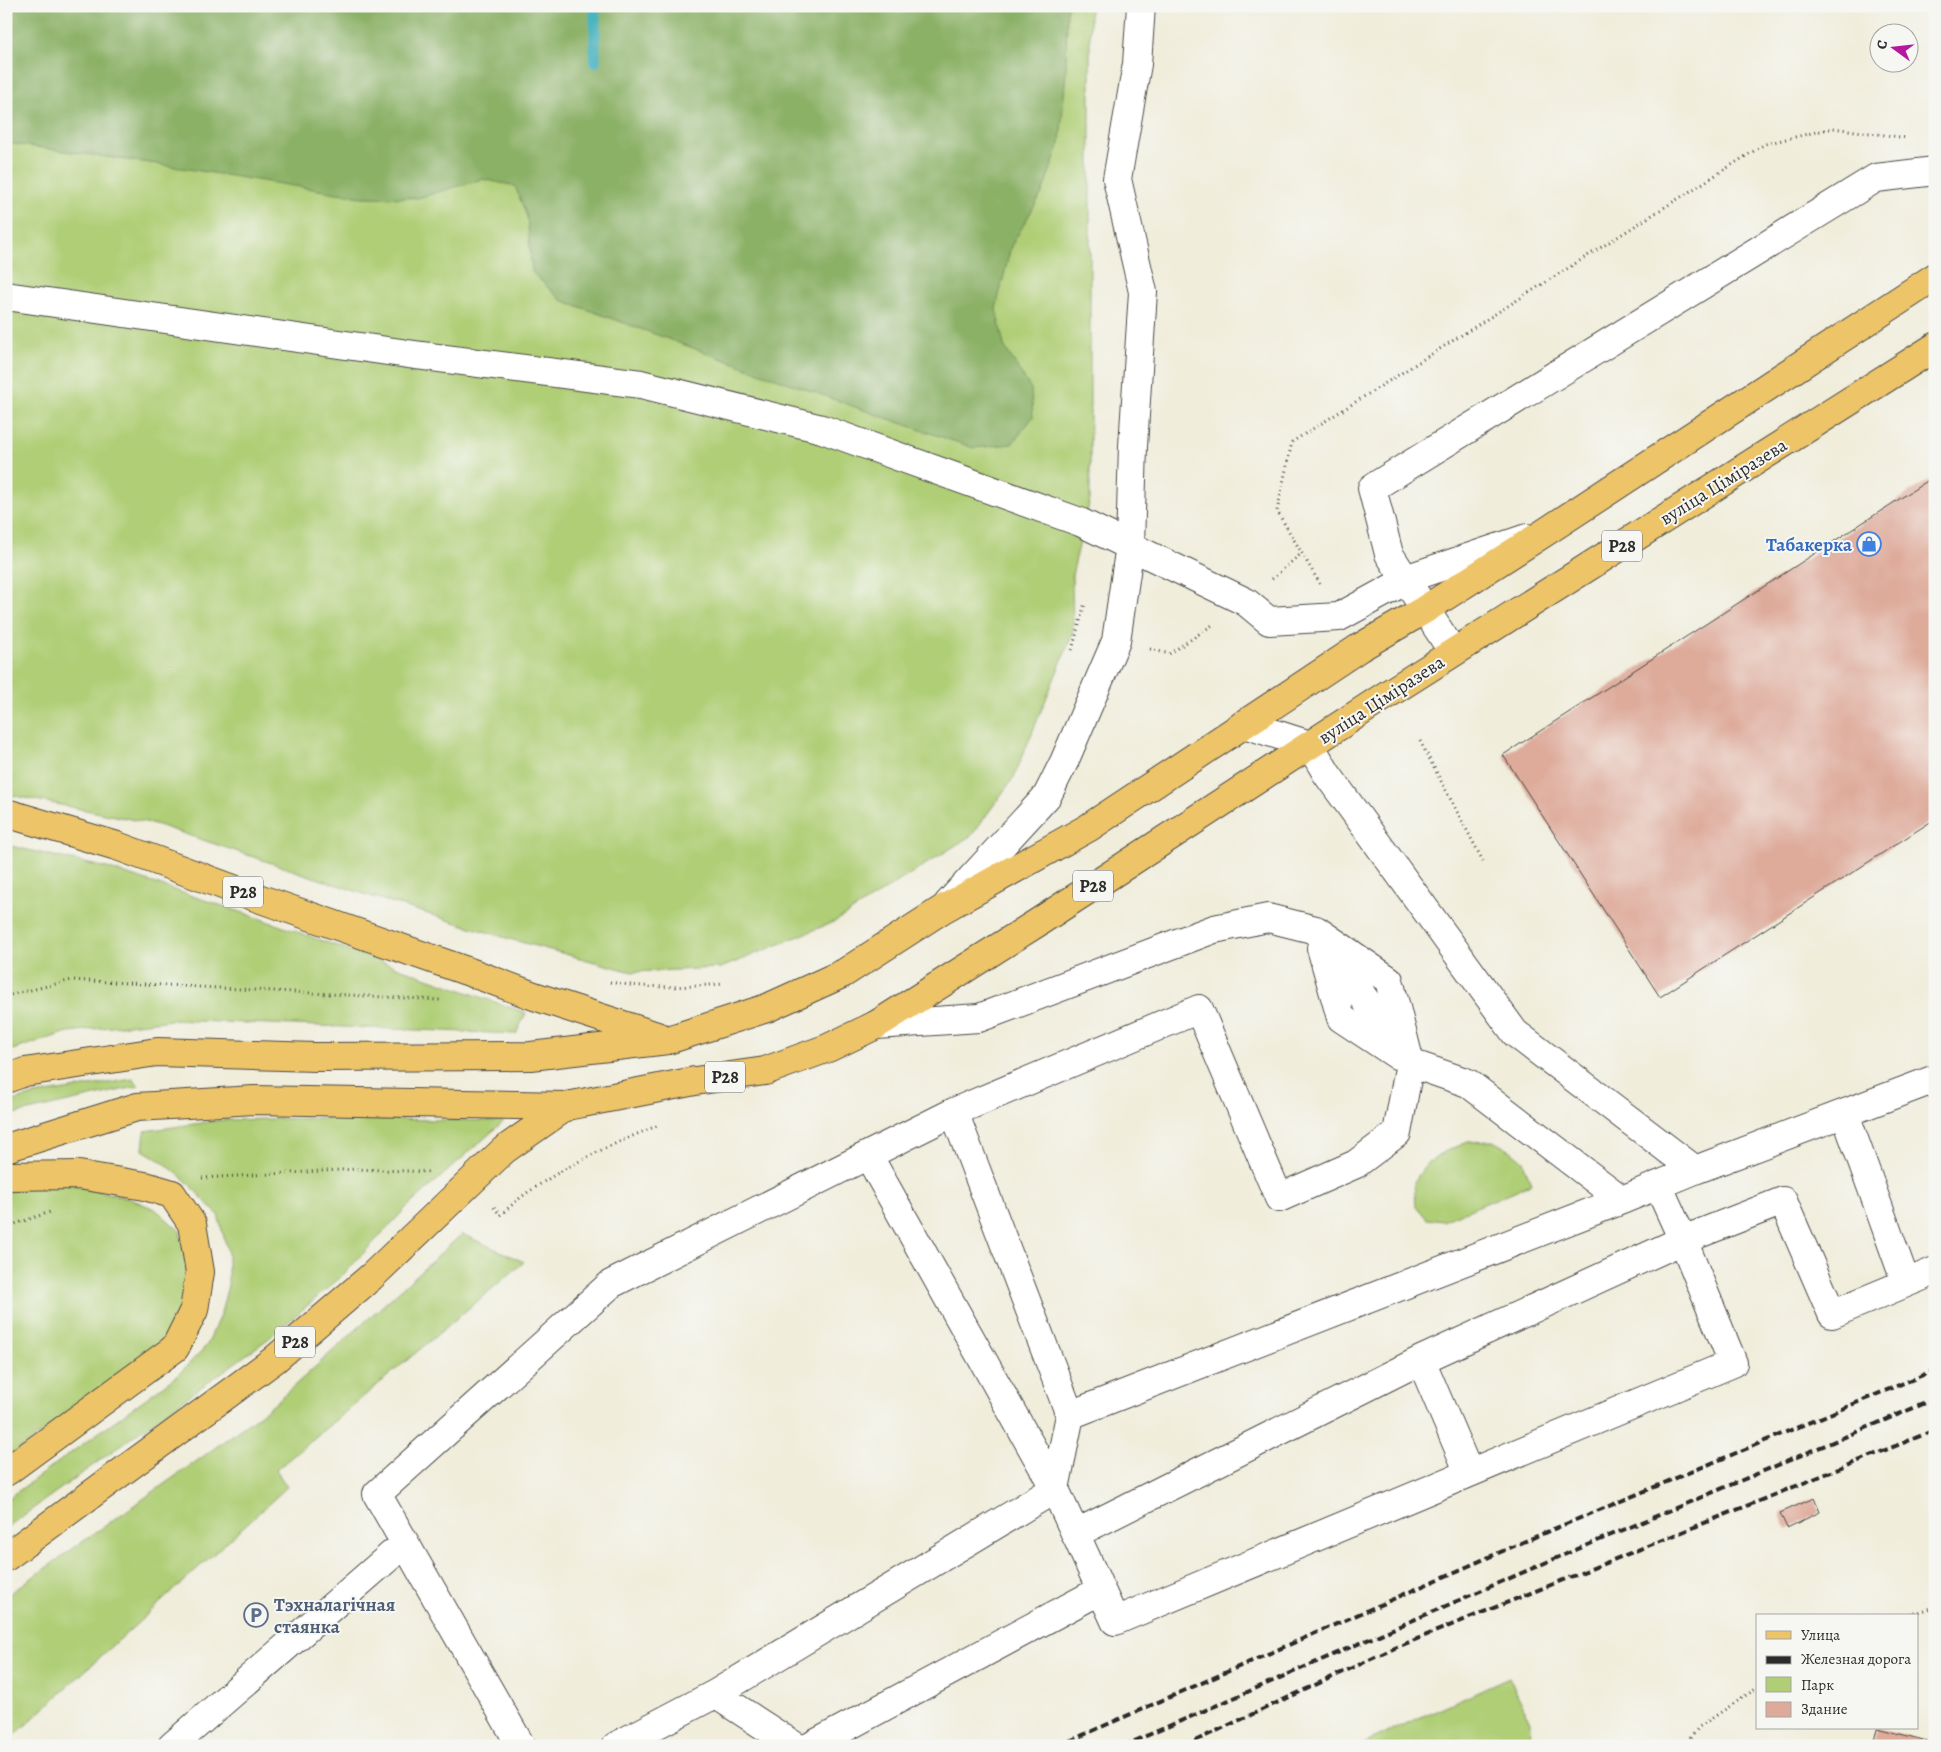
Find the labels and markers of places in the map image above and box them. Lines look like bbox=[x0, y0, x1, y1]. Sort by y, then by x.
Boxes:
shop icon: Табакерка bbox=[1856, 531, 1882, 557]
place label: Табакерка bbox=[1766, 532, 1853, 558]
place label: Тэхналагічная стаянка bbox=[274, 1592, 395, 1640]
parking icon: Тэхналагічная стаянка bbox=[243, 1602, 269, 1628]

